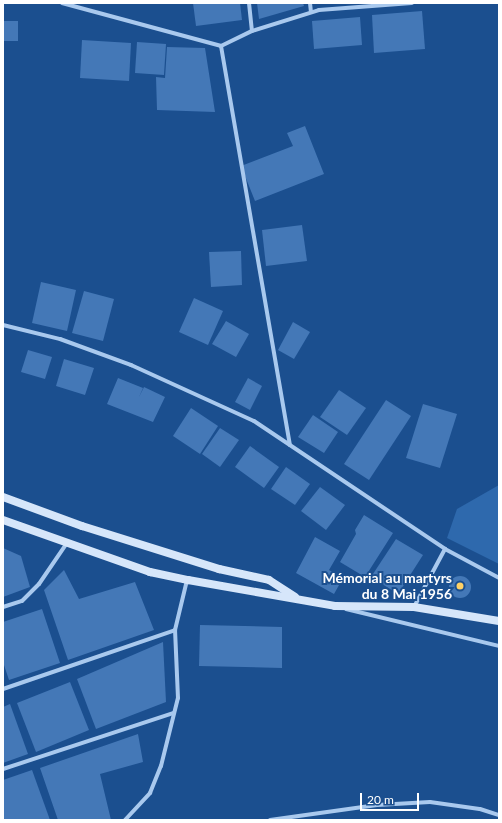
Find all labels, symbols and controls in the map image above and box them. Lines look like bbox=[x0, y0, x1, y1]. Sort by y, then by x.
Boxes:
place label: Mémorial au martyrs du 8 Mai 1956 bbox=[323, 570, 452, 602]
marker: Mémorial au martyrs du 8 Mai 1956 bbox=[455, 581, 465, 591]
scale bar bbox=[362, 785, 421, 811]
text: 20 m bbox=[367, 792, 394, 807]

